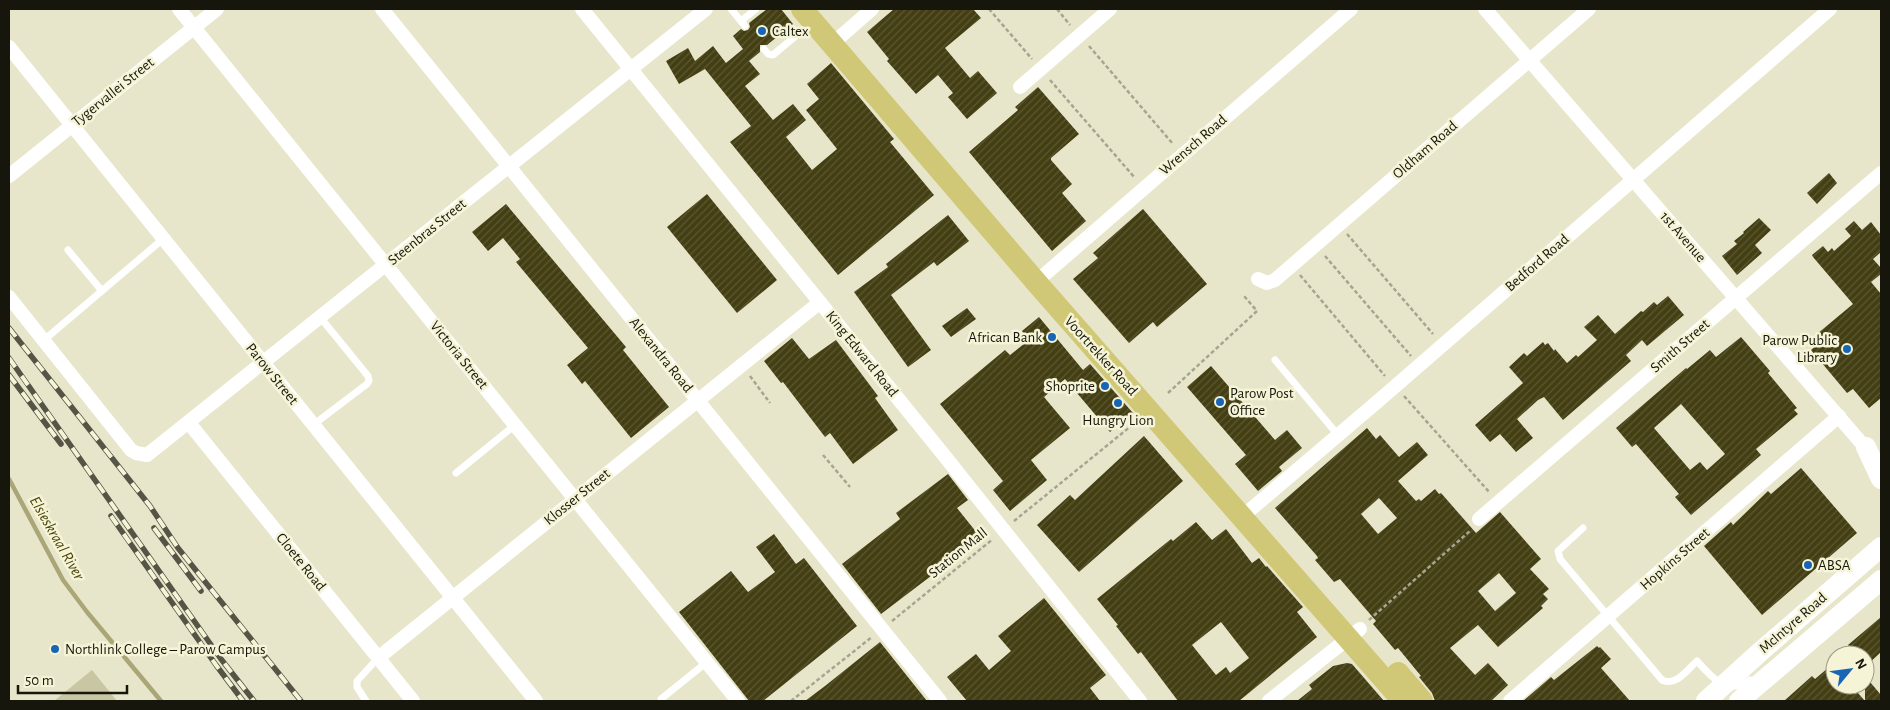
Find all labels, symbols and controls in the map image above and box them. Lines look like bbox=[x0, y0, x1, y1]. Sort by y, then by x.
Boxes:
place label: Caltex bbox=[772, 24, 809, 39]
marker: Caltex bbox=[756, 25, 768, 37]
street label: Tygervallei Street bbox=[69, 54, 157, 129]
street label: Wrensch Road bbox=[1157, 112, 1230, 178]
street label: Oldham Road bbox=[1390, 118, 1460, 182]
street label: Steenbras Street bbox=[385, 196, 469, 268]
street label: 1st Avenue bbox=[1657, 209, 1709, 265]
street label: Bedford Road bbox=[1502, 231, 1572, 295]
street label: King Edward Road bbox=[823, 308, 901, 400]
street label: Voortrekker Road bbox=[1062, 313, 1141, 399]
street label: Alexandra Road bbox=[626, 315, 696, 396]
street label: Smith Street bbox=[1648, 316, 1713, 376]
street label: Victoria Street bbox=[427, 318, 491, 392]
place label: African Bank bbox=[968, 330, 1042, 345]
marker: African Bank bbox=[1046, 331, 1058, 343]
place label: Parow Public Library bbox=[1762, 333, 1838, 365]
street label: Parow Street bbox=[243, 340, 301, 408]
marker: Parow Public Library bbox=[1841, 343, 1853, 355]
place label: Shoprite bbox=[1045, 379, 1095, 394]
marker: Shoprite bbox=[1099, 380, 1111, 392]
place label: Parow Post Office bbox=[1230, 386, 1294, 418]
marker: Parow Post Office bbox=[1214, 396, 1226, 408]
marker: Hungry Lion bbox=[1112, 397, 1124, 409]
place label: Hungry Lion bbox=[1082, 413, 1154, 428]
street label: Klosser Street bbox=[541, 466, 613, 528]
water label: Elsieskraal River bbox=[27, 494, 88, 583]
street label: Station Mall bbox=[926, 525, 990, 581]
street label: Hopkins Street bbox=[1637, 525, 1713, 593]
street label: Cloete Road bbox=[273, 530, 329, 594]
place label: ABSA bbox=[1818, 558, 1851, 573]
marker: ABSA bbox=[1802, 559, 1814, 571]
street label: McIntyre Road bbox=[1756, 590, 1830, 656]
place label: Northlink College – Parow Campus bbox=[65, 642, 266, 657]
marker: Northlink College – Parow Campus bbox=[49, 643, 61, 655]
north arrow bbox=[1825, 645, 1875, 695]
text: N bbox=[1852, 657, 1869, 672]
scale bar bbox=[18, 662, 126, 694]
text: 50 m bbox=[25, 673, 54, 688]

